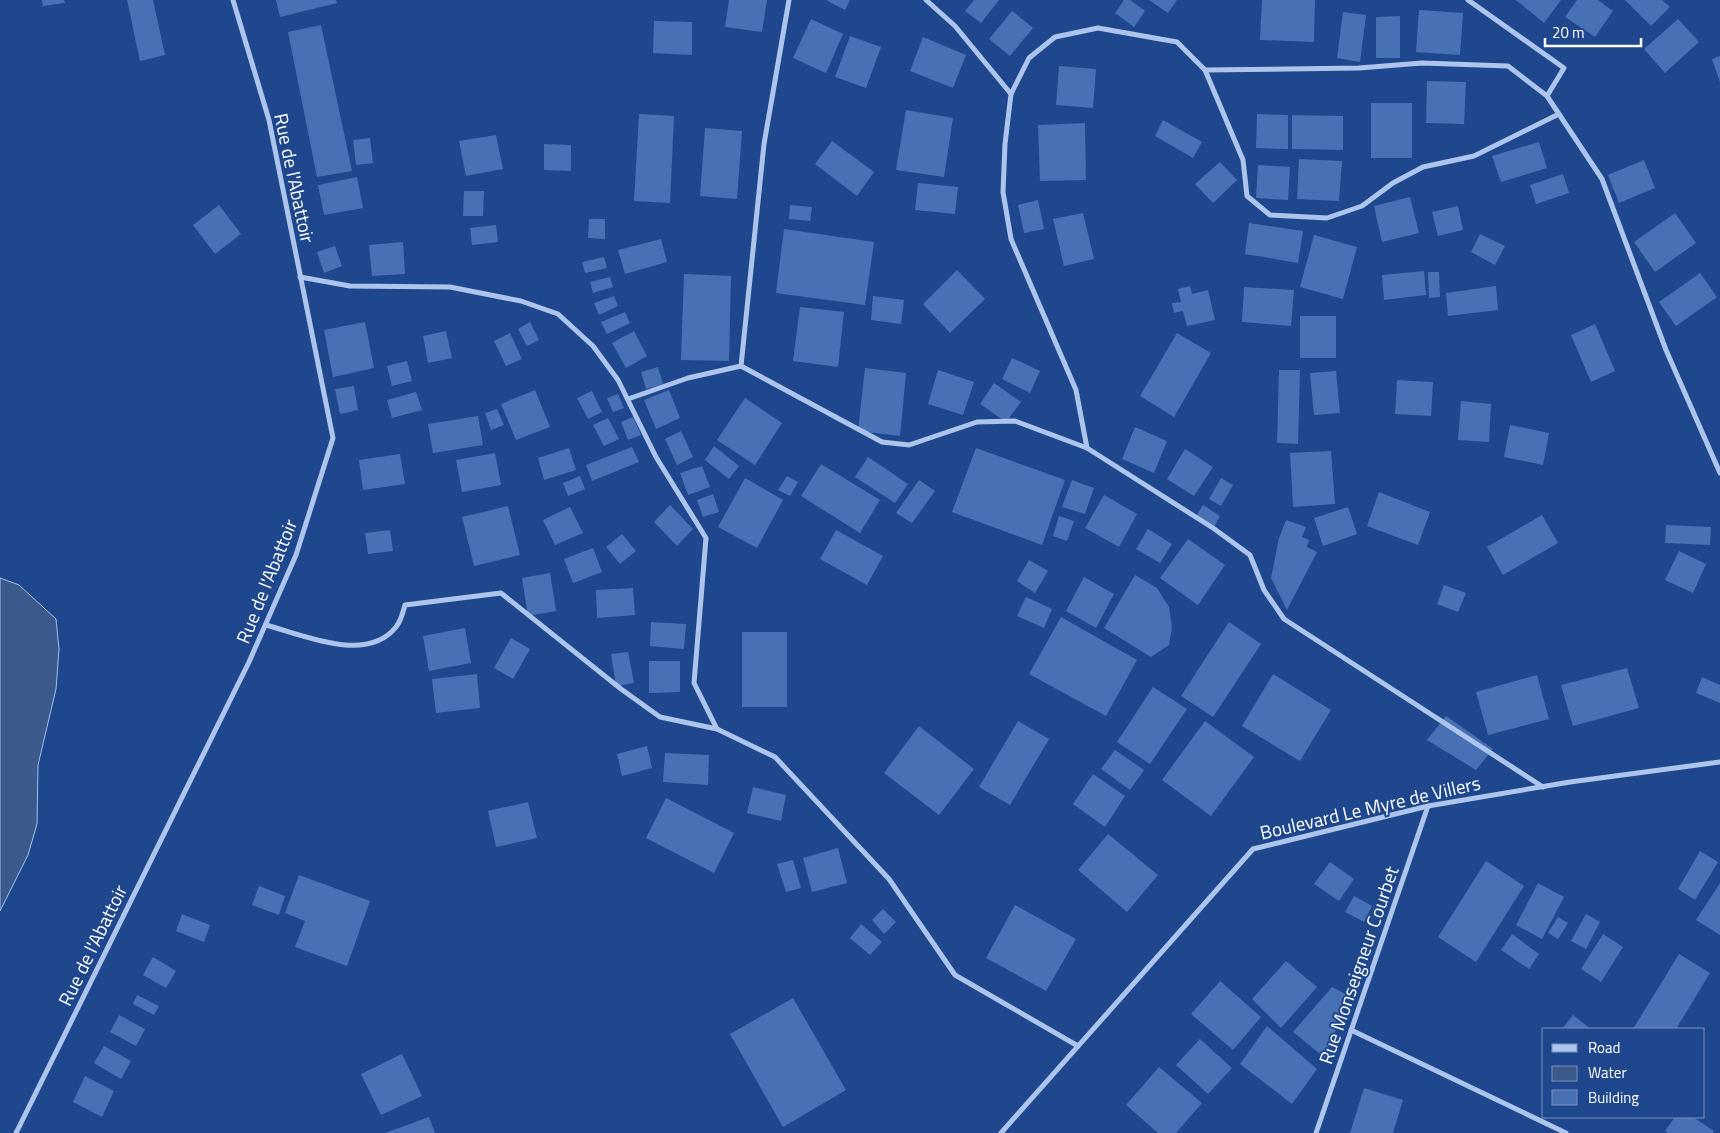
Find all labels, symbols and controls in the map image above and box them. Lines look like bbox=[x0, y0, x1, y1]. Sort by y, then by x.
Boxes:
scale bar bbox=[1545, 15, 1641, 47]
text: 20 m bbox=[1552, 21, 1585, 44]
street label: Rue de l'Abattoir bbox=[267, 111, 323, 246]
street label: Rue de l'Abattoir bbox=[228, 514, 304, 648]
street label: Boulevard Le Myre de Villers bbox=[1257, 767, 1483, 847]
street label: Rue Monseigneur Courbet bbox=[1310, 862, 1406, 1068]
street label: Rue de l'Abattoir bbox=[50, 879, 134, 1011]
legend bbox=[1542, 1028, 1705, 1118]
text: Road bbox=[1588, 1036, 1620, 1059]
text: Water bbox=[1588, 1061, 1627, 1084]
text: Building bbox=[1588, 1086, 1639, 1109]

